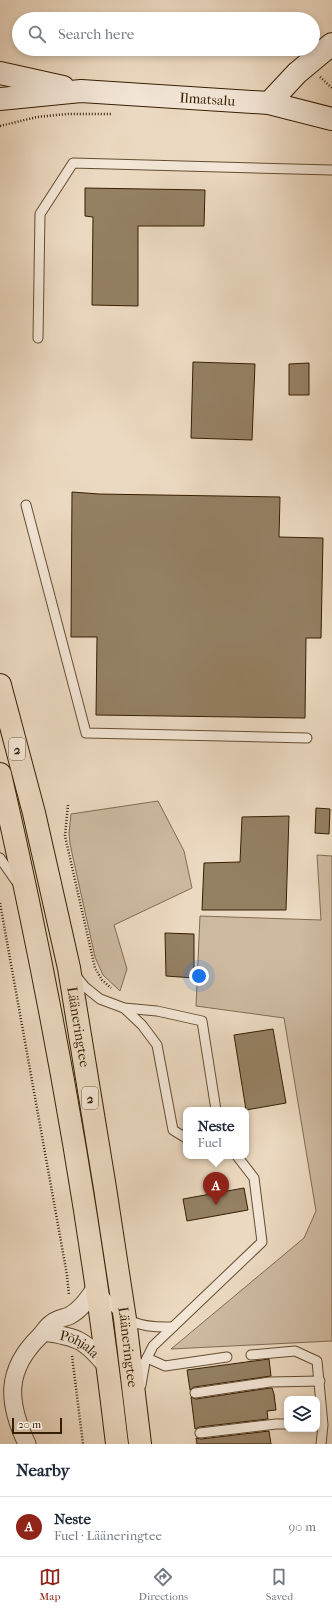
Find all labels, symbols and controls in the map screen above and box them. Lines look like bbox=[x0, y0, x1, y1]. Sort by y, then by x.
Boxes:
search box bbox=[12, 12, 320, 56]
icon: search bbox=[26, 23, 48, 45]
text: Search here bbox=[58, 25, 134, 43]
street label: Ilmatsalu bbox=[179, 89, 236, 109]
road number: 2 bbox=[9, 738, 25, 760]
your location bbox=[189, 966, 209, 986]
street label: Lääneringtee bbox=[64, 985, 94, 1068]
road number: 2 bbox=[82, 1087, 98, 1109]
popup bbox=[183, 1107, 249, 1159]
text: Neste bbox=[198, 1117, 234, 1135]
text: Fuel bbox=[198, 1135, 222, 1150]
pin: A bbox=[203, 1172, 229, 1205]
street label: Lääneringtee bbox=[115, 1305, 142, 1388]
street label: Põhjala bbox=[58, 1326, 104, 1362]
map controls bbox=[284, 1396, 320, 1432]
button: layers bbox=[284, 1396, 320, 1432]
scale bar bbox=[12, 1416, 62, 1435]
text: 20 m bbox=[18, 1418, 41, 1431]
text: Nearby bbox=[16, 1460, 70, 1480]
text: Neste bbox=[54, 1510, 91, 1528]
text: A bbox=[25, 1519, 33, 1534]
text: 90 m bbox=[288, 1519, 316, 1534]
text: Fuel · Lääneringtee bbox=[54, 1528, 162, 1543]
tab: Map bbox=[39, 1566, 61, 1603]
tab: Directions bbox=[139, 1566, 188, 1603]
tab: Saved bbox=[266, 1566, 293, 1603]

